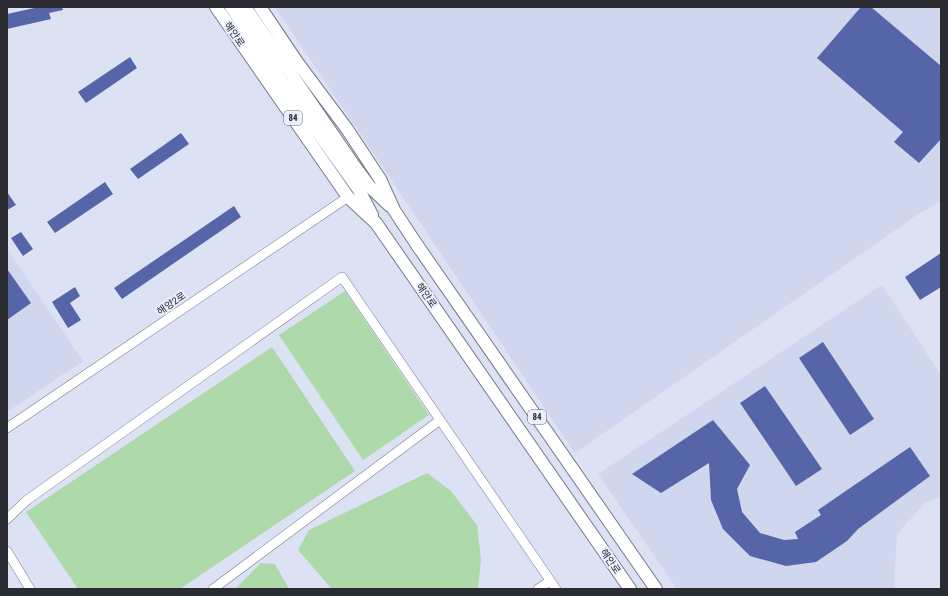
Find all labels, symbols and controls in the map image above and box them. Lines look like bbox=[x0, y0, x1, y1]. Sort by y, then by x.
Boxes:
street label: 해안로 bbox=[222, 20, 247, 49]
road number: 84 bbox=[284, 111, 302, 125]
street label: 해안로 bbox=[414, 281, 439, 310]
street label: 해양2로 bbox=[155, 290, 188, 317]
road number: 84 bbox=[528, 410, 546, 424]
street label: 해안로 bbox=[598, 547, 623, 576]

